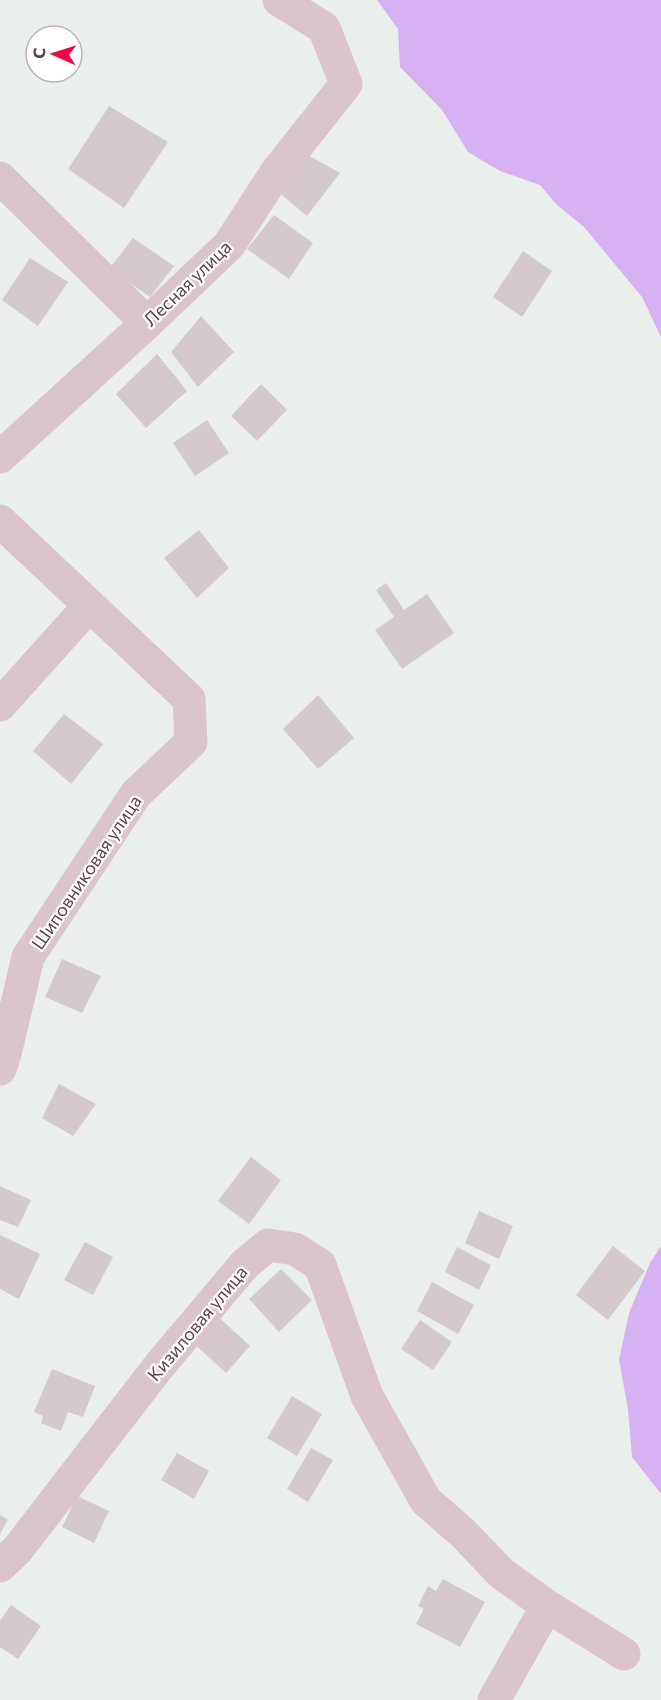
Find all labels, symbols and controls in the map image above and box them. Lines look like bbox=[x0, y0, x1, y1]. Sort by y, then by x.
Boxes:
north arrow bbox=[24, 24, 84, 84]
text: С bbox=[29, 47, 48, 59]
street label: Лесная улица bbox=[138, 236, 236, 330]
street label: Шиповниковая улица bbox=[26, 791, 146, 953]
street label: Кизиловая улица bbox=[142, 1261, 252, 1385]

